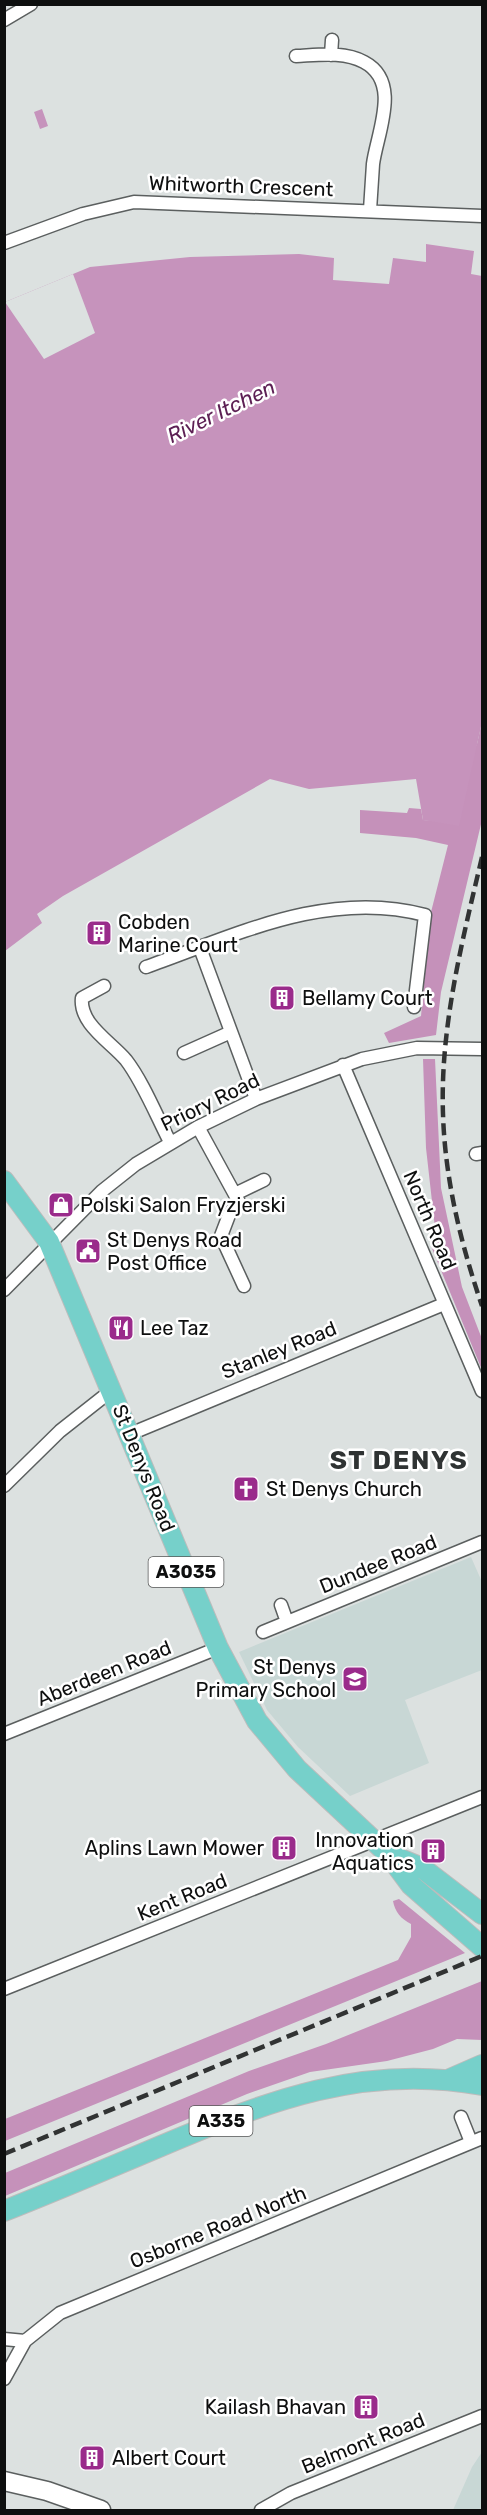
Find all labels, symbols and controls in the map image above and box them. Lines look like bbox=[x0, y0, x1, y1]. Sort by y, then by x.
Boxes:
street label: Whitworth Crescent bbox=[148, 171, 334, 201]
water label: River Itchen bbox=[163, 374, 279, 448]
place label: Cobden Marine Court bbox=[118, 910, 238, 957]
building icon: Cobden Marine Court bbox=[84, 918, 114, 948]
building icon: Bellamy Court bbox=[267, 983, 297, 1013]
place label: Bellamy Court bbox=[302, 986, 433, 1010]
street label: Priory Road bbox=[157, 1068, 263, 1136]
street label: North Road bbox=[398, 1167, 462, 1273]
shop icon: Polski Salon Fryzjerski bbox=[46, 1190, 76, 1220]
place label: Polski Salon Fryzjerski bbox=[80, 1193, 286, 1217]
place label: St Denys Road Post Office bbox=[107, 1228, 242, 1275]
public building icon: St Denys Road Post Office bbox=[73, 1236, 103, 1266]
restaurant icon: Lee Taz bbox=[106, 1313, 136, 1343]
place label: Lee Taz bbox=[140, 1316, 209, 1340]
street label: Stanley Road bbox=[218, 1316, 340, 1384]
street label: St Denys Road bbox=[108, 1401, 180, 1535]
district label: ST DENYS bbox=[330, 1445, 468, 1476]
church icon: St Denys Church bbox=[231, 1474, 261, 1504]
place label: St Denys Church bbox=[266, 1477, 422, 1501]
street label: Dundee Road bbox=[316, 1530, 440, 1598]
road number: A3035 bbox=[148, 1557, 224, 1587]
street label: Aberdeen Road bbox=[33, 1635, 175, 1711]
place label: St Denys Primary School bbox=[195, 1655, 336, 1702]
school or university icon: St Denys Primary School bbox=[340, 1664, 370, 1694]
place label: Innovation Aquatics bbox=[315, 1828, 414, 1875]
building icon: Aplins Lawn Mower bbox=[269, 1833, 299, 1863]
place label: Aplins Lawn Mower bbox=[85, 1836, 264, 1860]
building icon: Innovation Aquatics bbox=[418, 1836, 448, 1866]
street label: Kent Road bbox=[134, 1868, 230, 1926]
road number: A335 bbox=[190, 2106, 252, 2136]
street label: Osborne Road North bbox=[126, 2181, 310, 2273]
building icon: Kailash Bhavan bbox=[351, 2392, 381, 2422]
place label: Kailash Bhavan bbox=[205, 2395, 346, 2419]
street label: Belmont Road bbox=[298, 2407, 428, 2479]
building icon: Albert Court bbox=[77, 2443, 107, 2473]
place label: Albert Court bbox=[112, 2446, 226, 2470]

